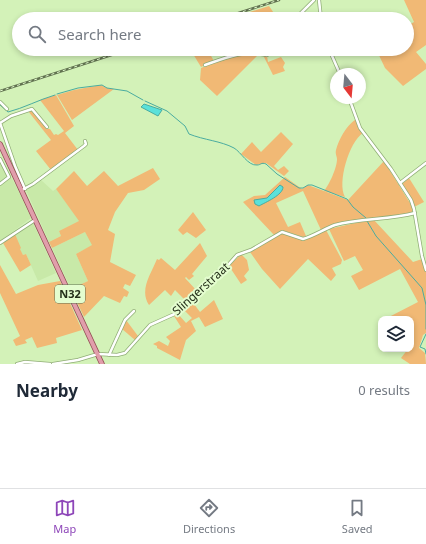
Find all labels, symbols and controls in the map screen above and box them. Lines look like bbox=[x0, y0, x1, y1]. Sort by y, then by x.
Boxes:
search box bbox=[12, 12, 414, 56]
icon: search bbox=[26, 23, 48, 45]
text: Search here bbox=[58, 24, 141, 44]
north arrow bbox=[330, 68, 366, 104]
street label: Slingerstraat bbox=[168, 258, 234, 319]
road number: N32 bbox=[55, 285, 85, 303]
map controls bbox=[378, 316, 414, 352]
button: layers bbox=[378, 316, 414, 352]
text: Nearby bbox=[16, 379, 78, 402]
text: 0 results bbox=[358, 381, 410, 399]
tab: Map bbox=[53, 497, 76, 536]
tab: Directions bbox=[183, 497, 235, 536]
tab: Saved bbox=[342, 497, 373, 536]

